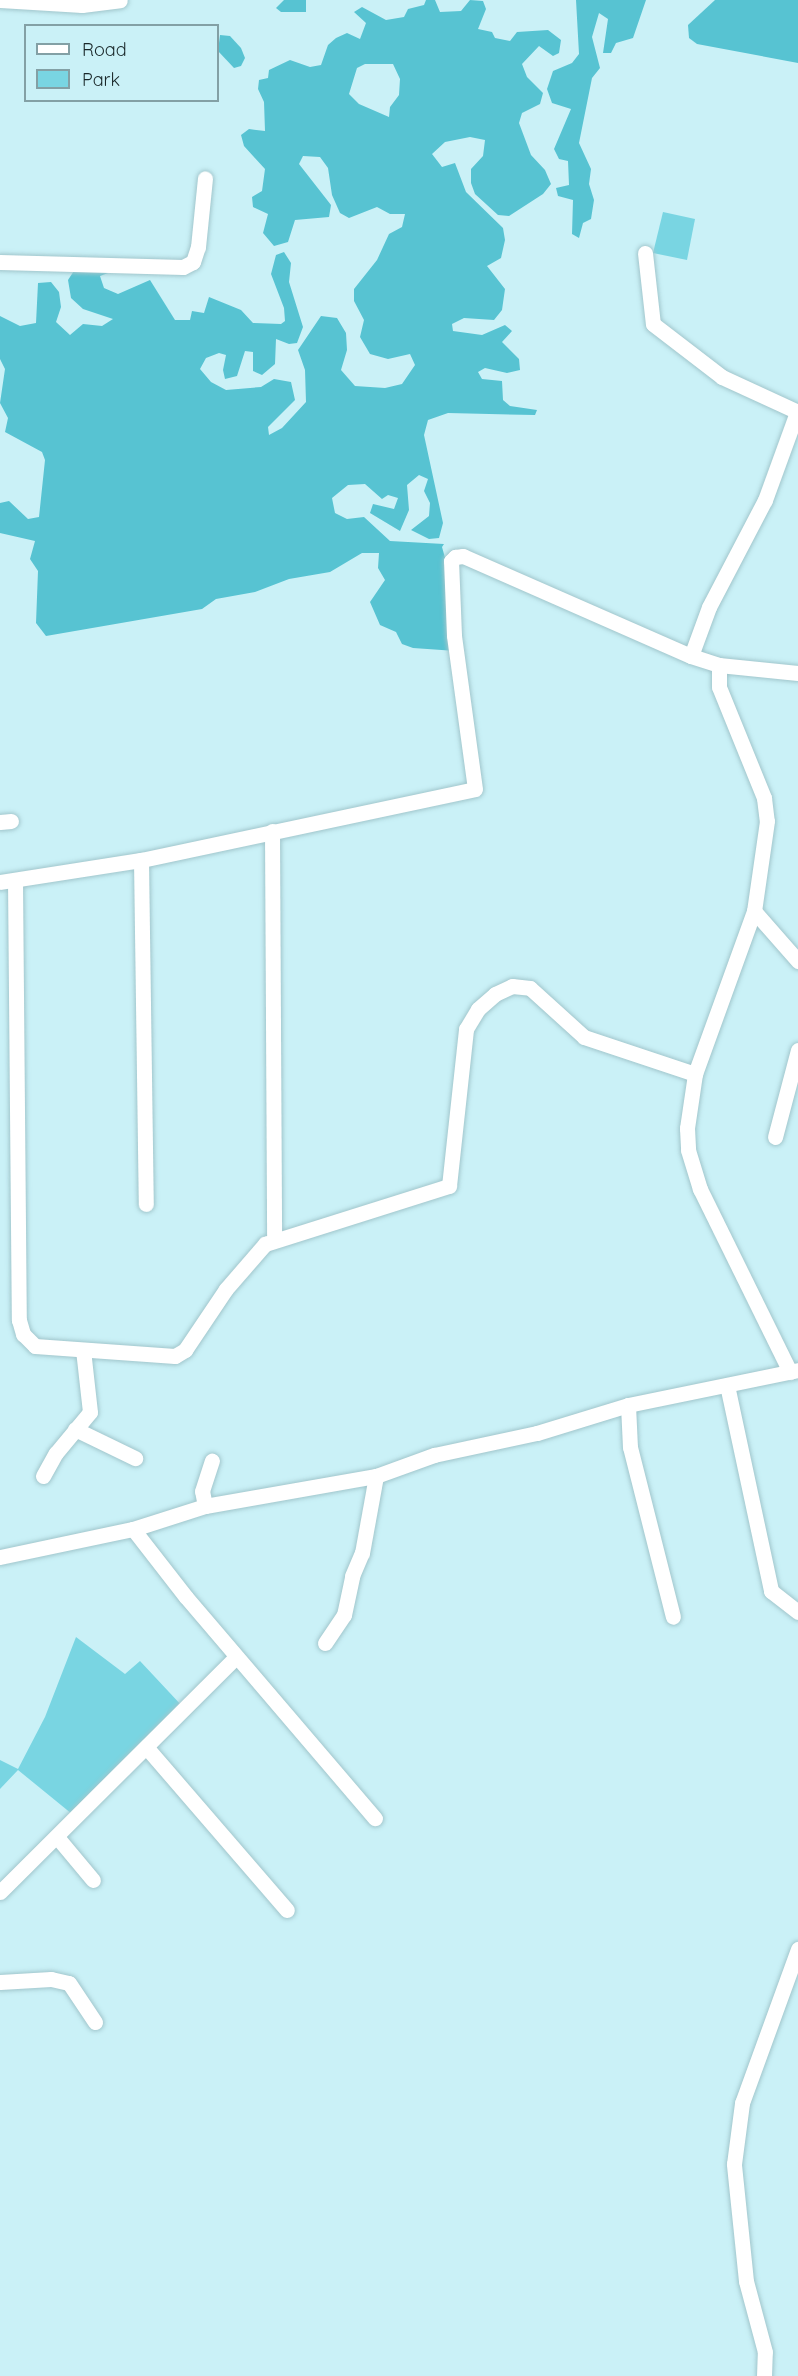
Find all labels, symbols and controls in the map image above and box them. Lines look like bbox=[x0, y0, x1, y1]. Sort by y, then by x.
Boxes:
legend bbox=[24, 24, 219, 102]
text: Road bbox=[82, 38, 127, 61]
text: Park bbox=[82, 68, 120, 91]

